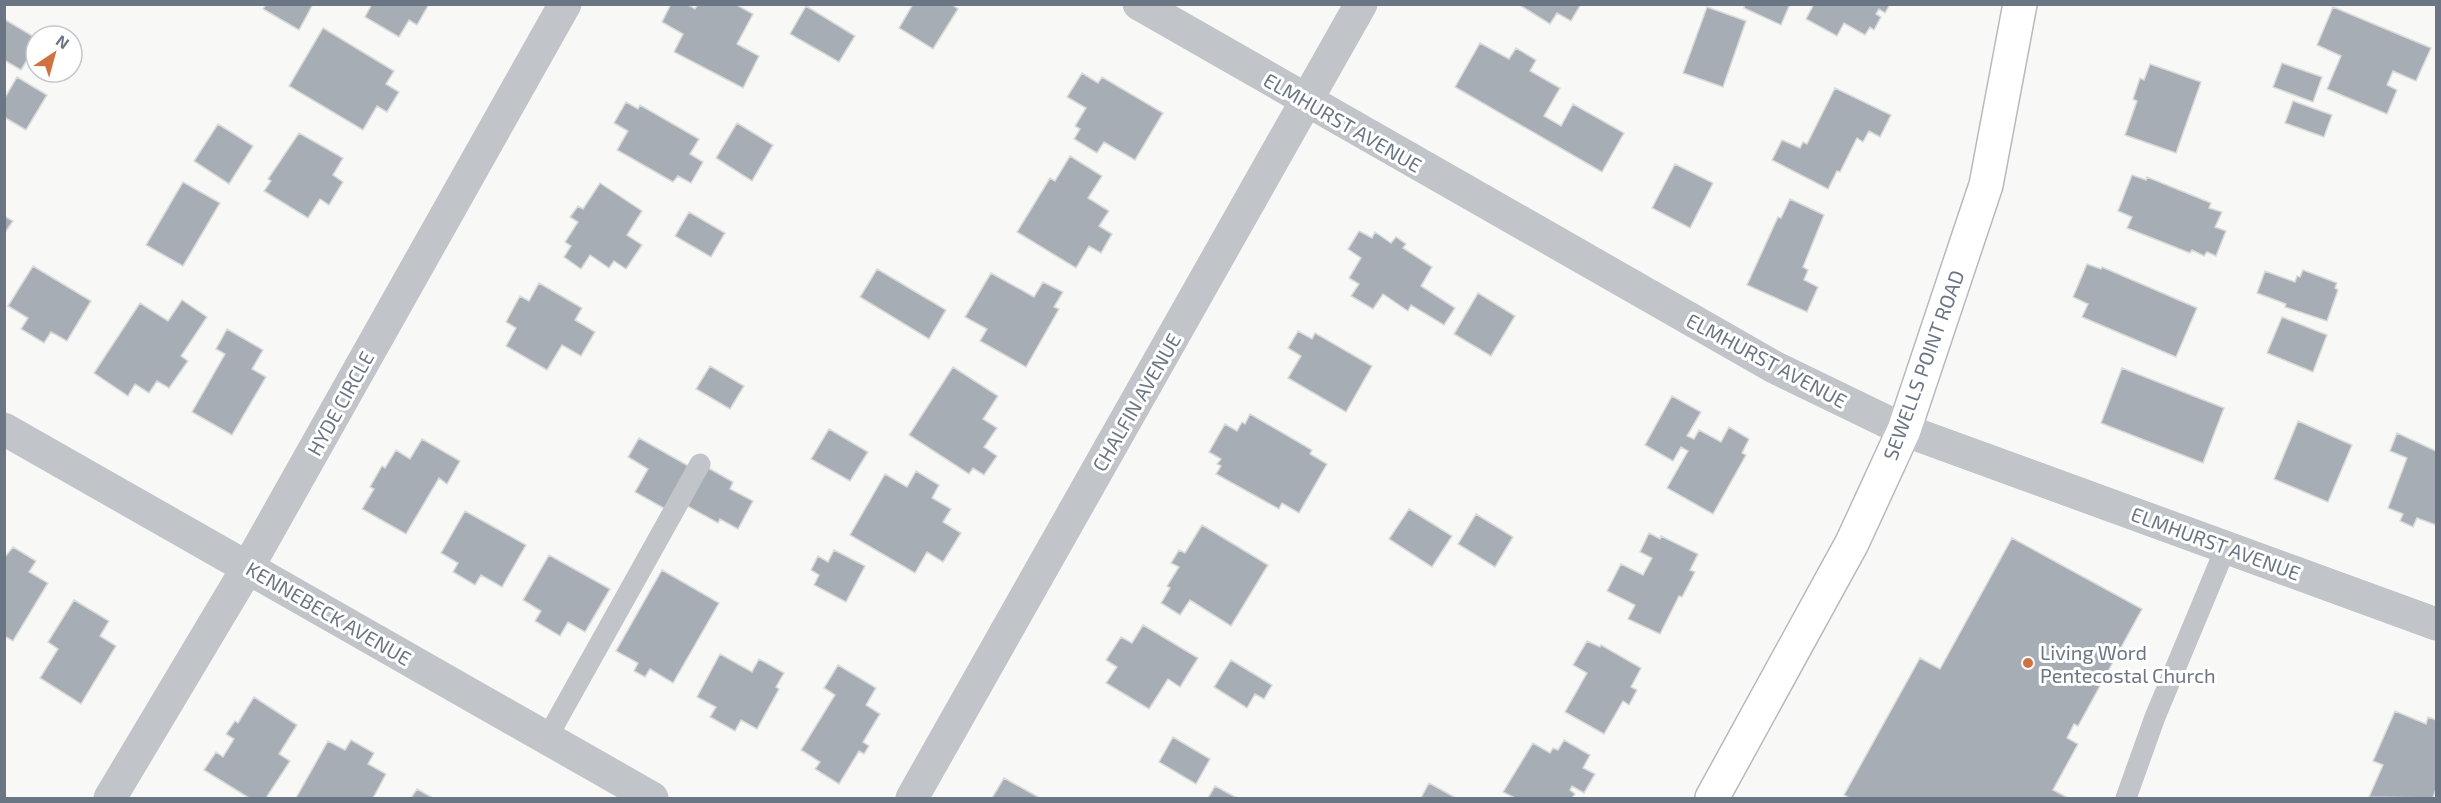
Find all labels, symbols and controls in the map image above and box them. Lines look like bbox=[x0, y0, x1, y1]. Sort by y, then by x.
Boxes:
north arrow bbox=[24, 24, 84, 84]
text: N bbox=[53, 30, 73, 53]
street label: ELMHURST AVENUE bbox=[1260, 67, 1426, 177]
street label: SEWELLS POINT ROAD bbox=[1877, 267, 1969, 463]
street label: ELMHURST AVENUE bbox=[1683, 308, 1851, 412]
street label: CHALFIN AVENUE bbox=[1087, 329, 1185, 475]
street label: HYDE CIRCLE bbox=[301, 347, 379, 459]
street label: ELMHURST AVENUE bbox=[2128, 501, 2304, 585]
street label: KENNEBECK AVENUE bbox=[242, 556, 416, 670]
place label: Living Word Pentecostal Church bbox=[2040, 640, 2216, 687]
marker: Living Word Pentecostal Church bbox=[2021, 656, 2035, 670]

